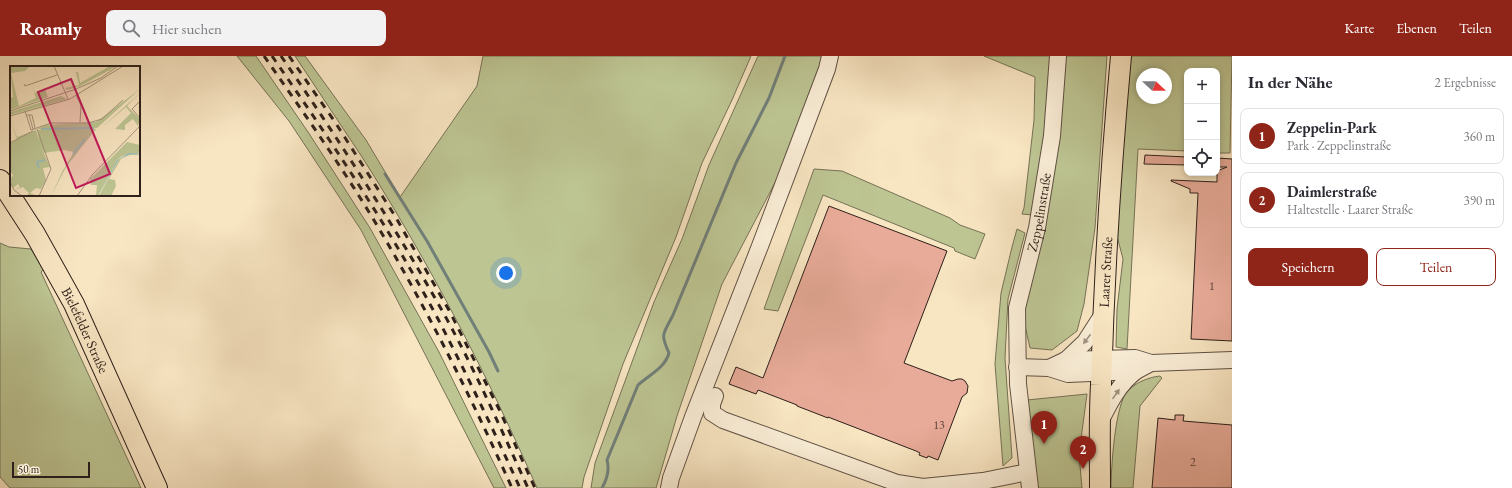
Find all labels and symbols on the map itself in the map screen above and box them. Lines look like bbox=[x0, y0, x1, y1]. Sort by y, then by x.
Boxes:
inset map bbox=[10, 66, 140, 196]
north arrow bbox=[1136, 68, 1172, 104]
street label: Zeppelinstraße bbox=[1022, 171, 1055, 254]
street label: Laarer Straße bbox=[1095, 236, 1116, 308]
your location bbox=[496, 263, 516, 283]
house number: 1 bbox=[1209, 278, 1215, 294]
street label: Bielefelder Straße bbox=[57, 284, 113, 376]
one-way arrow bbox=[1082, 333, 1091, 344]
one-way arrow bbox=[1112, 388, 1120, 399]
pin: 1 bbox=[1031, 411, 1057, 444]
house number: 13 bbox=[933, 417, 945, 433]
pin: 2 bbox=[1070, 436, 1096, 469]
house number: 2 bbox=[1190, 454, 1196, 470]
scale bar bbox=[12, 460, 90, 479]

